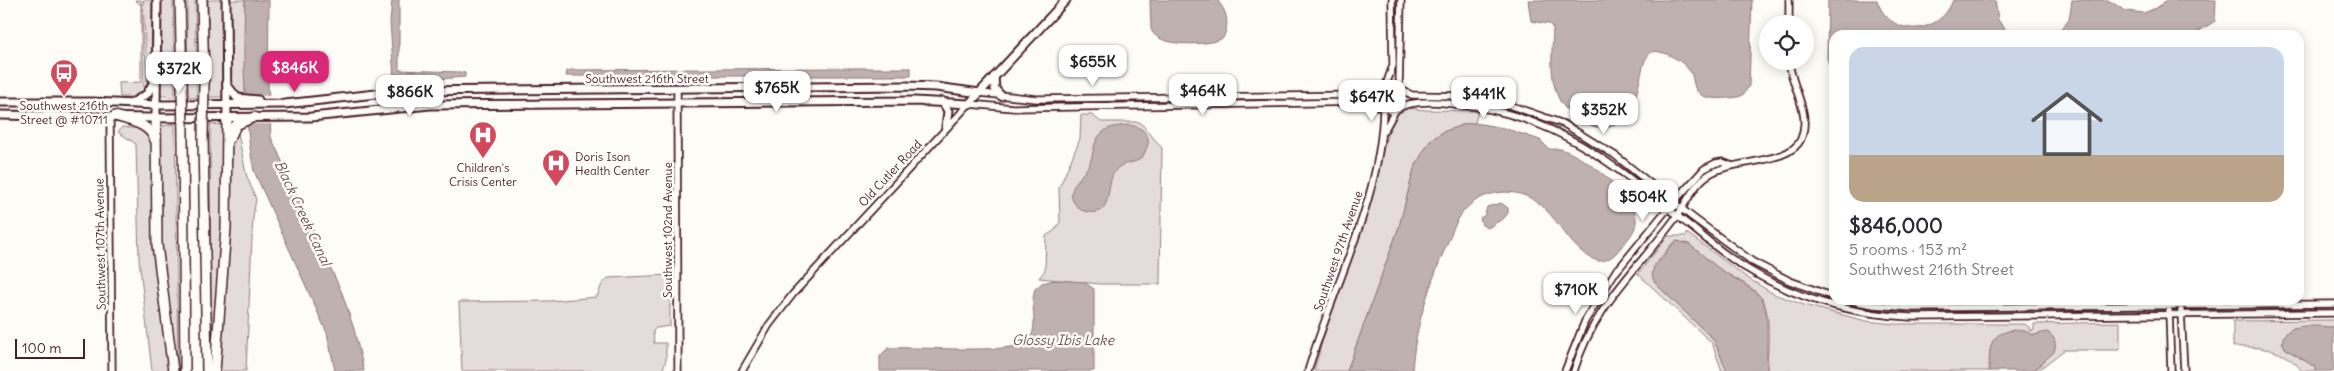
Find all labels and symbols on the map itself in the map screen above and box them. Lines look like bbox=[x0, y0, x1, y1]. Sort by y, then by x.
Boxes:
pin: $655K bbox=[1058, 44, 1128, 87]
pin: $846K bbox=[260, 51, 330, 93]
pin: $372K bbox=[144, 52, 214, 94]
bus stop icon: Southwest 216th Street @ #10711 bbox=[49, 58, 79, 97]
pin: $765K bbox=[742, 70, 812, 113]
street label: Southwest 216th Street bbox=[585, 71, 709, 86]
pin: $866K bbox=[375, 74, 445, 117]
pin: $464K bbox=[1168, 74, 1238, 116]
pin: $441K bbox=[1449, 76, 1519, 119]
pin: $647K bbox=[1337, 80, 1407, 122]
pin: $352K bbox=[1569, 92, 1639, 135]
place label: Southwest 216th Street @ #10711 bbox=[20, 98, 108, 127]
hospital icon: Children's Crisis Center bbox=[468, 120, 498, 159]
street label: Old Cutler Road bbox=[855, 137, 925, 209]
hospital icon: Doris Ison Health Center bbox=[541, 148, 571, 187]
place label: Doris Ison Health Center bbox=[575, 149, 650, 178]
water label: Black Creek Canal bbox=[271, 157, 336, 270]
place label: Children's Crisis Center bbox=[449, 160, 517, 189]
street label: Southwest 102nd Avenue bbox=[660, 162, 675, 298]
street label: Southwest 107th Avenue bbox=[91, 178, 109, 310]
pin: $504K bbox=[1608, 180, 1678, 222]
street label: Southwest 97th Avenue bbox=[1310, 189, 1366, 313]
pin: $710K bbox=[1541, 272, 1611, 315]
water label: Glossy Ibis Lake bbox=[1012, 331, 1115, 349]
scale bar bbox=[15, 336, 85, 359]

